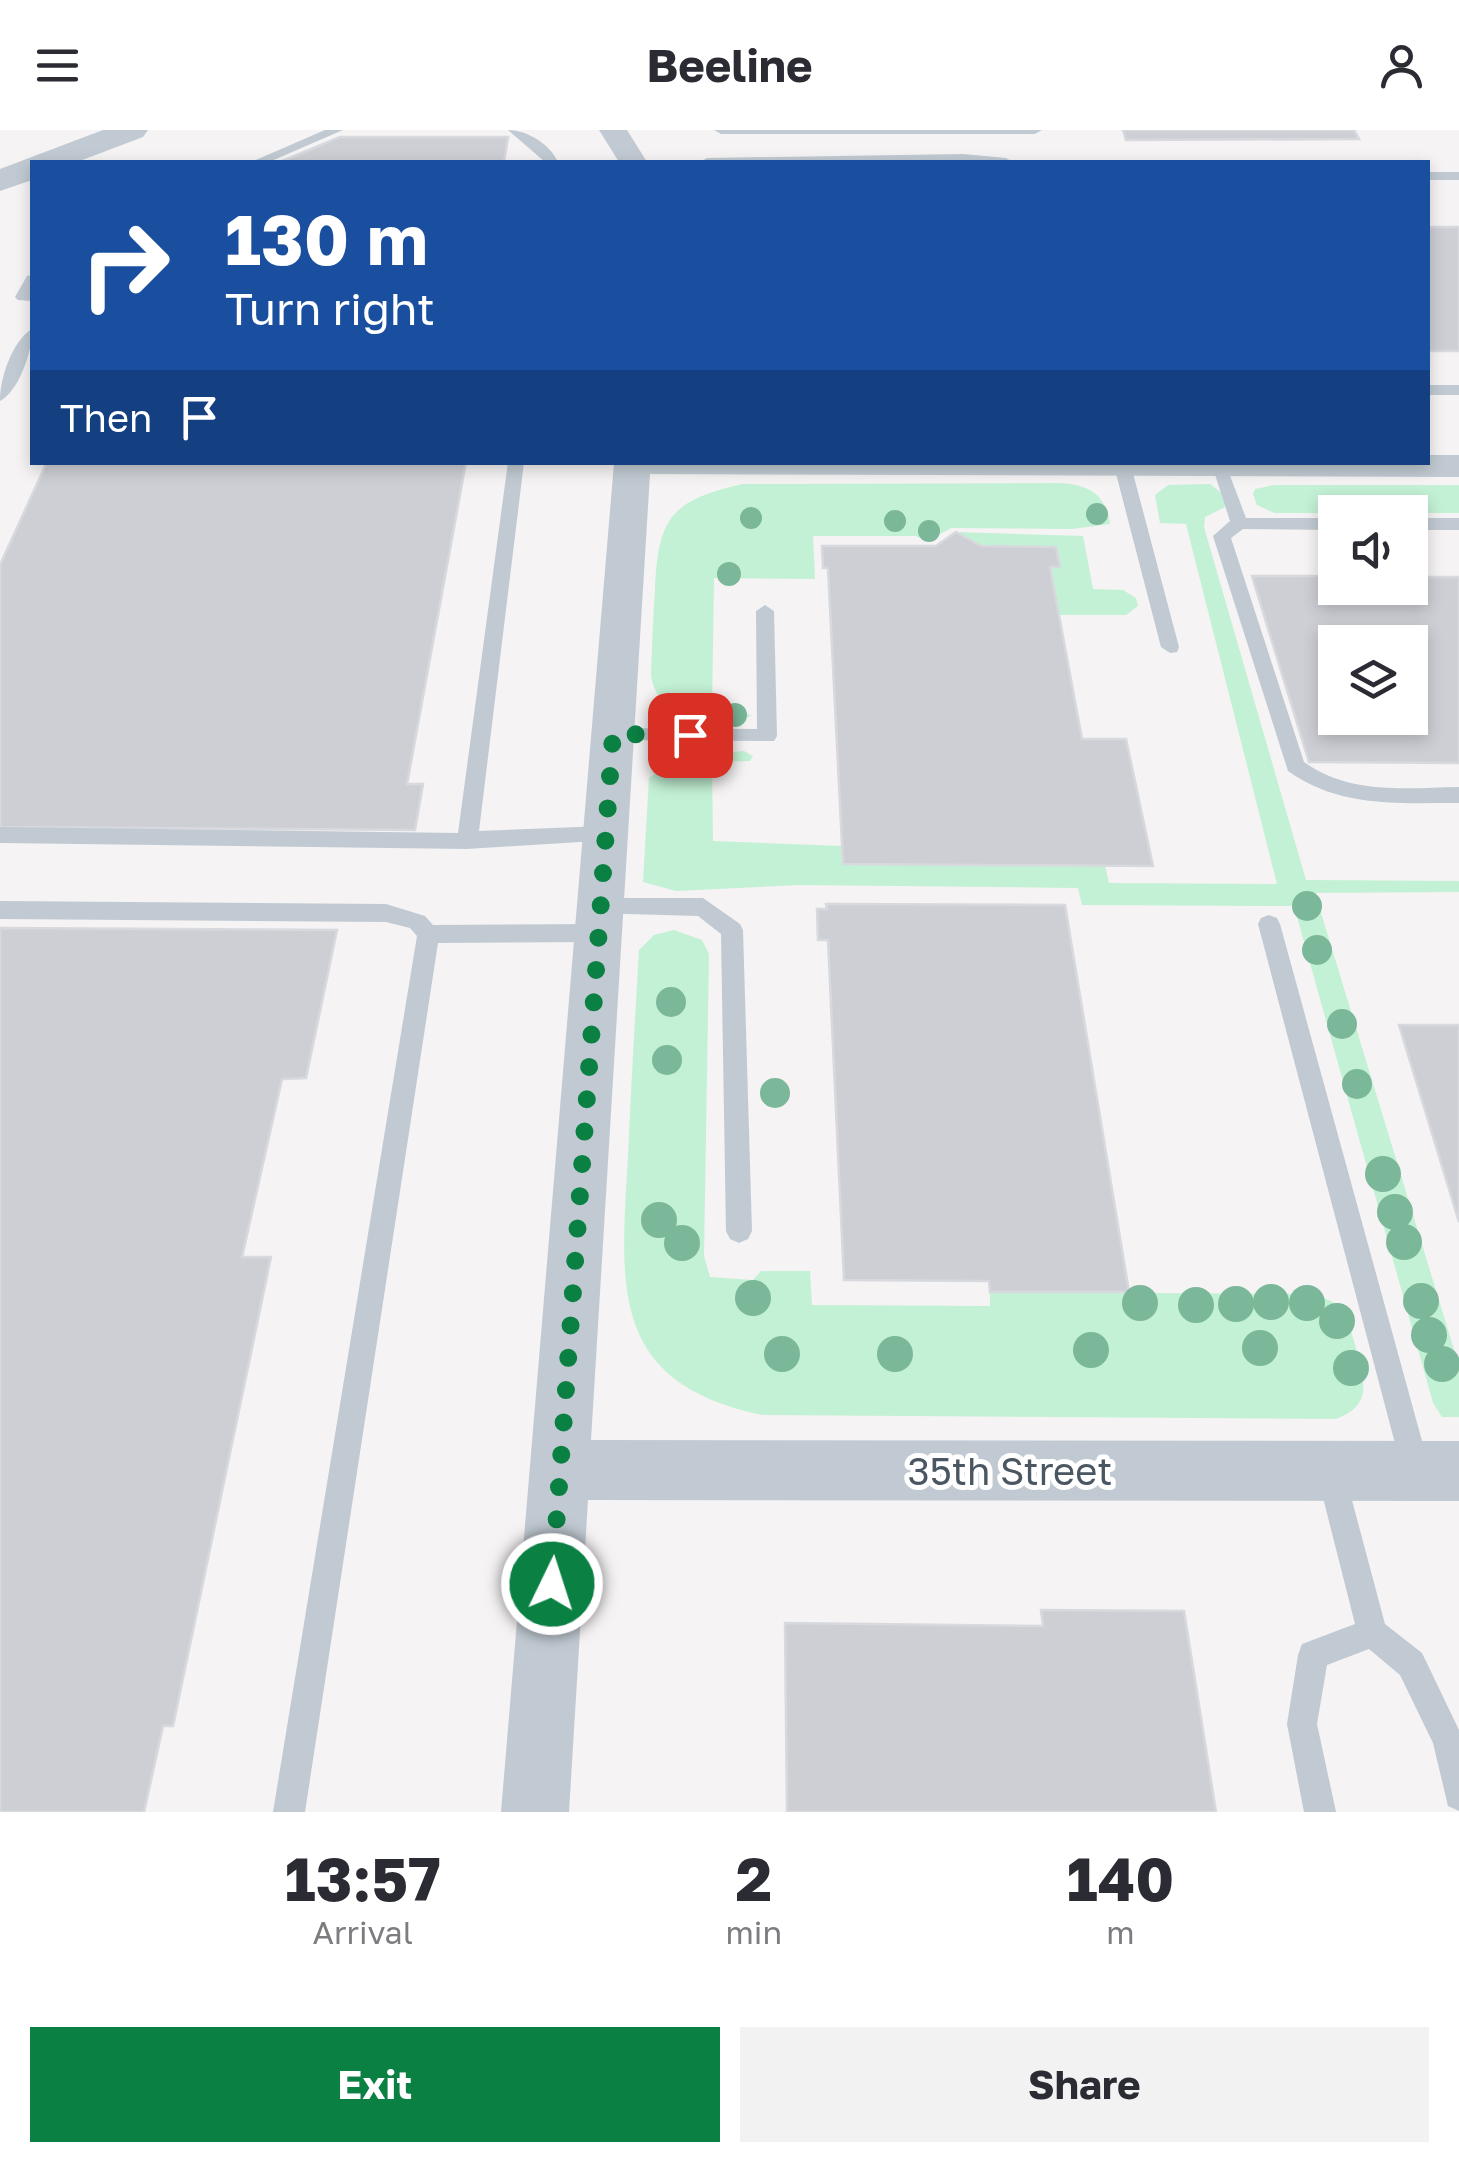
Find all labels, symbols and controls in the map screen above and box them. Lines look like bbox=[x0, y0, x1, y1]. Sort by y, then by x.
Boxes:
icon: menu bbox=[30, 38, 85, 93]
text: Beeline bbox=[646, 38, 813, 92]
icon: person bbox=[1374, 38, 1429, 93]
text: 130 m bbox=[225, 196, 428, 280]
icon: right bbox=[60, 200, 190, 330]
text: Turn right bbox=[225, 281, 435, 335]
icon: arrive bbox=[172, 390, 227, 445]
text: Then bbox=[60, 395, 152, 440]
map controls bbox=[1318, 495, 1428, 735]
button: sound bbox=[1318, 495, 1428, 605]
button: layers bbox=[1318, 625, 1428, 735]
pin bbox=[648, 693, 733, 778]
icon: arrive bbox=[663, 708, 718, 763]
street label: 35th Street bbox=[908, 1448, 1112, 1493]
position arrow bbox=[500, 1532, 604, 1636]
text: 13:57 bbox=[285, 1842, 441, 1914]
text: 2 bbox=[735, 1842, 772, 1914]
text: 140 bbox=[1067, 1842, 1174, 1914]
text: Arrival bbox=[313, 1913, 413, 1951]
text: min bbox=[726, 1913, 782, 1951]
text: m bbox=[1106, 1913, 1135, 1951]
button: Exit bbox=[30, 2027, 720, 2142]
button: Share bbox=[740, 2027, 1429, 2142]

